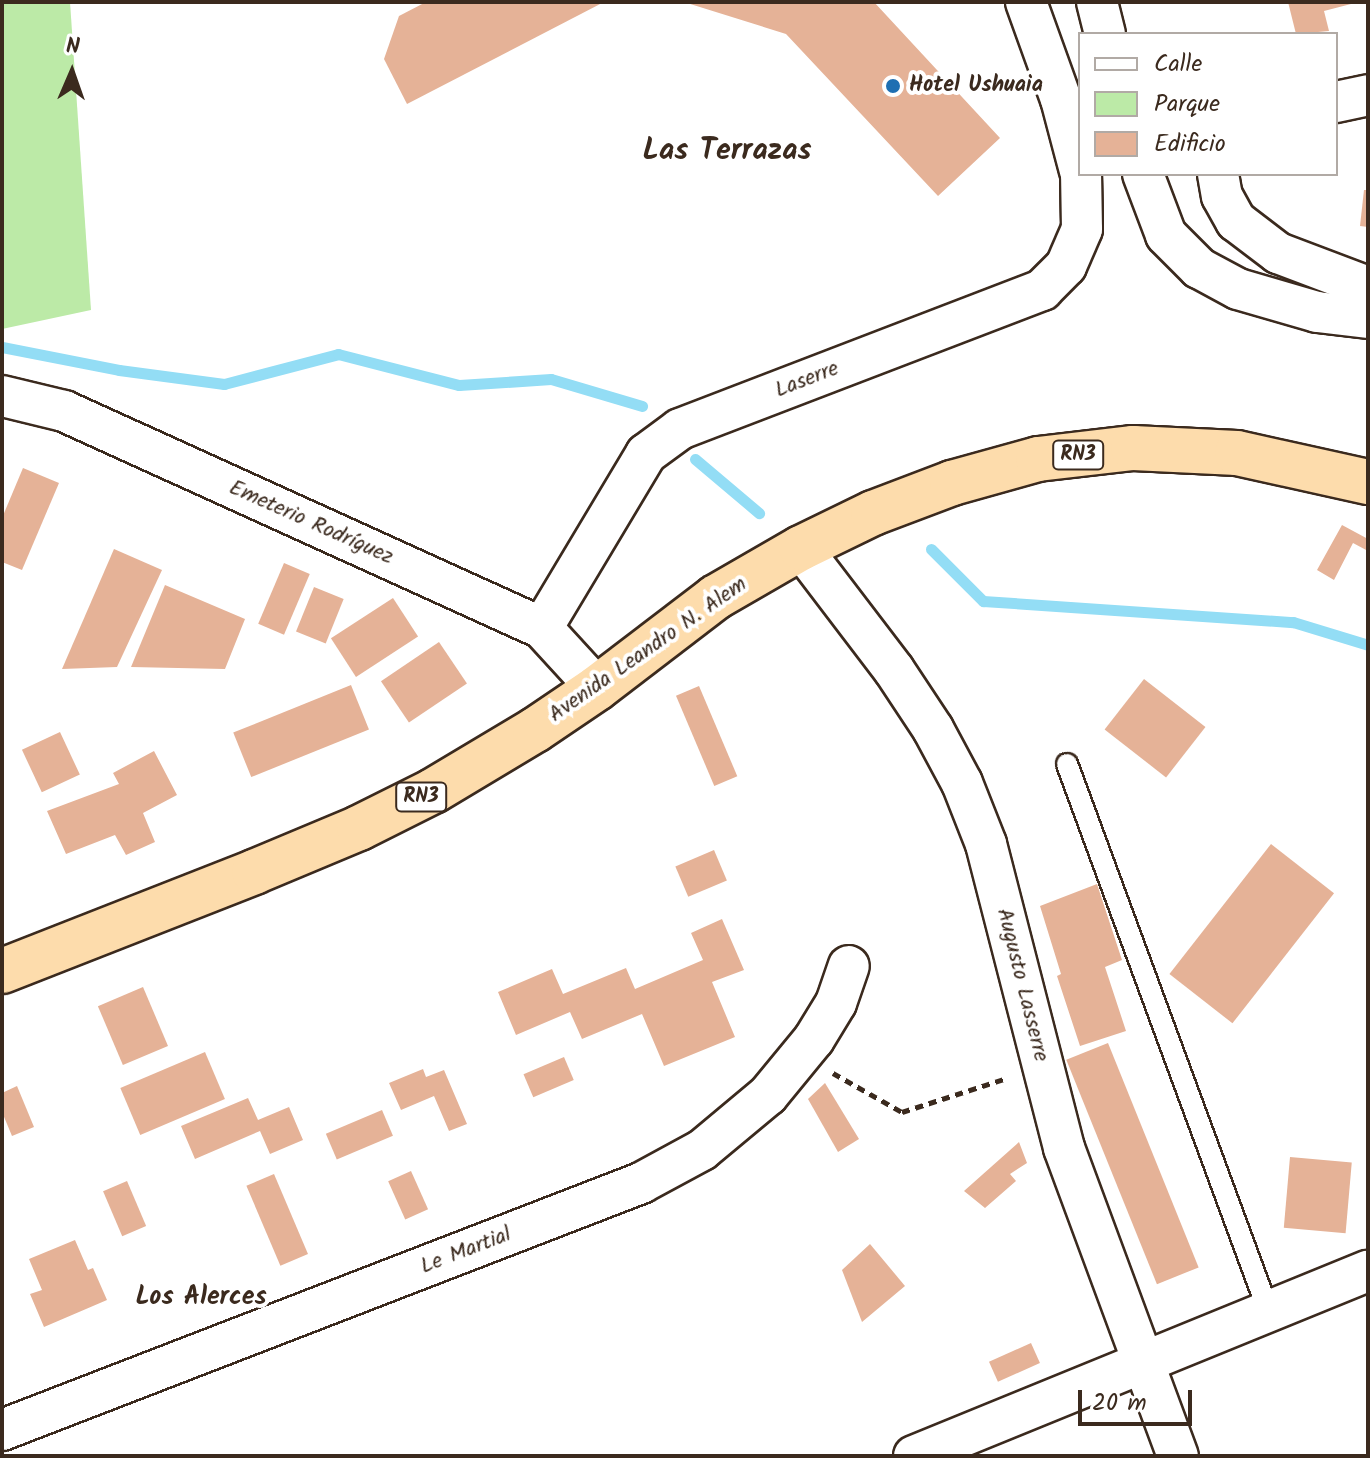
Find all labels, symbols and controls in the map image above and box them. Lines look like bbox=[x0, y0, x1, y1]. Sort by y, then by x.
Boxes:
text: N bbox=[65, 30, 80, 65]
north arrow bbox=[32, 32, 112, 112]
legend bbox=[1078, 32, 1338, 176]
text: Calle bbox=[1154, 45, 1202, 84]
place label: Hotel Ushuaia bbox=[909, 73, 1043, 99]
marker: Hotel Ushuaia bbox=[884, 77, 902, 95]
text: Parque bbox=[1154, 85, 1220, 124]
text: Edificio bbox=[1154, 125, 1226, 164]
district label: Las Terrazas bbox=[643, 133, 811, 169]
street label: Laserre bbox=[771, 356, 843, 404]
road number: RN3 bbox=[1052, 439, 1104, 471]
street label: Emeterio Rodríguez bbox=[225, 475, 397, 571]
street label: Avenida Leandro N. Alem bbox=[544, 572, 752, 728]
road number: RN3 bbox=[395, 781, 447, 813]
street label: Augusto Lasserre bbox=[990, 906, 1054, 1064]
street label: Le Martial bbox=[417, 1222, 515, 1280]
district label: Los Alerces bbox=[135, 1282, 267, 1314]
scale bar bbox=[1082, 1374, 1196, 1424]
text: 20 m bbox=[1092, 1384, 1147, 1423]

